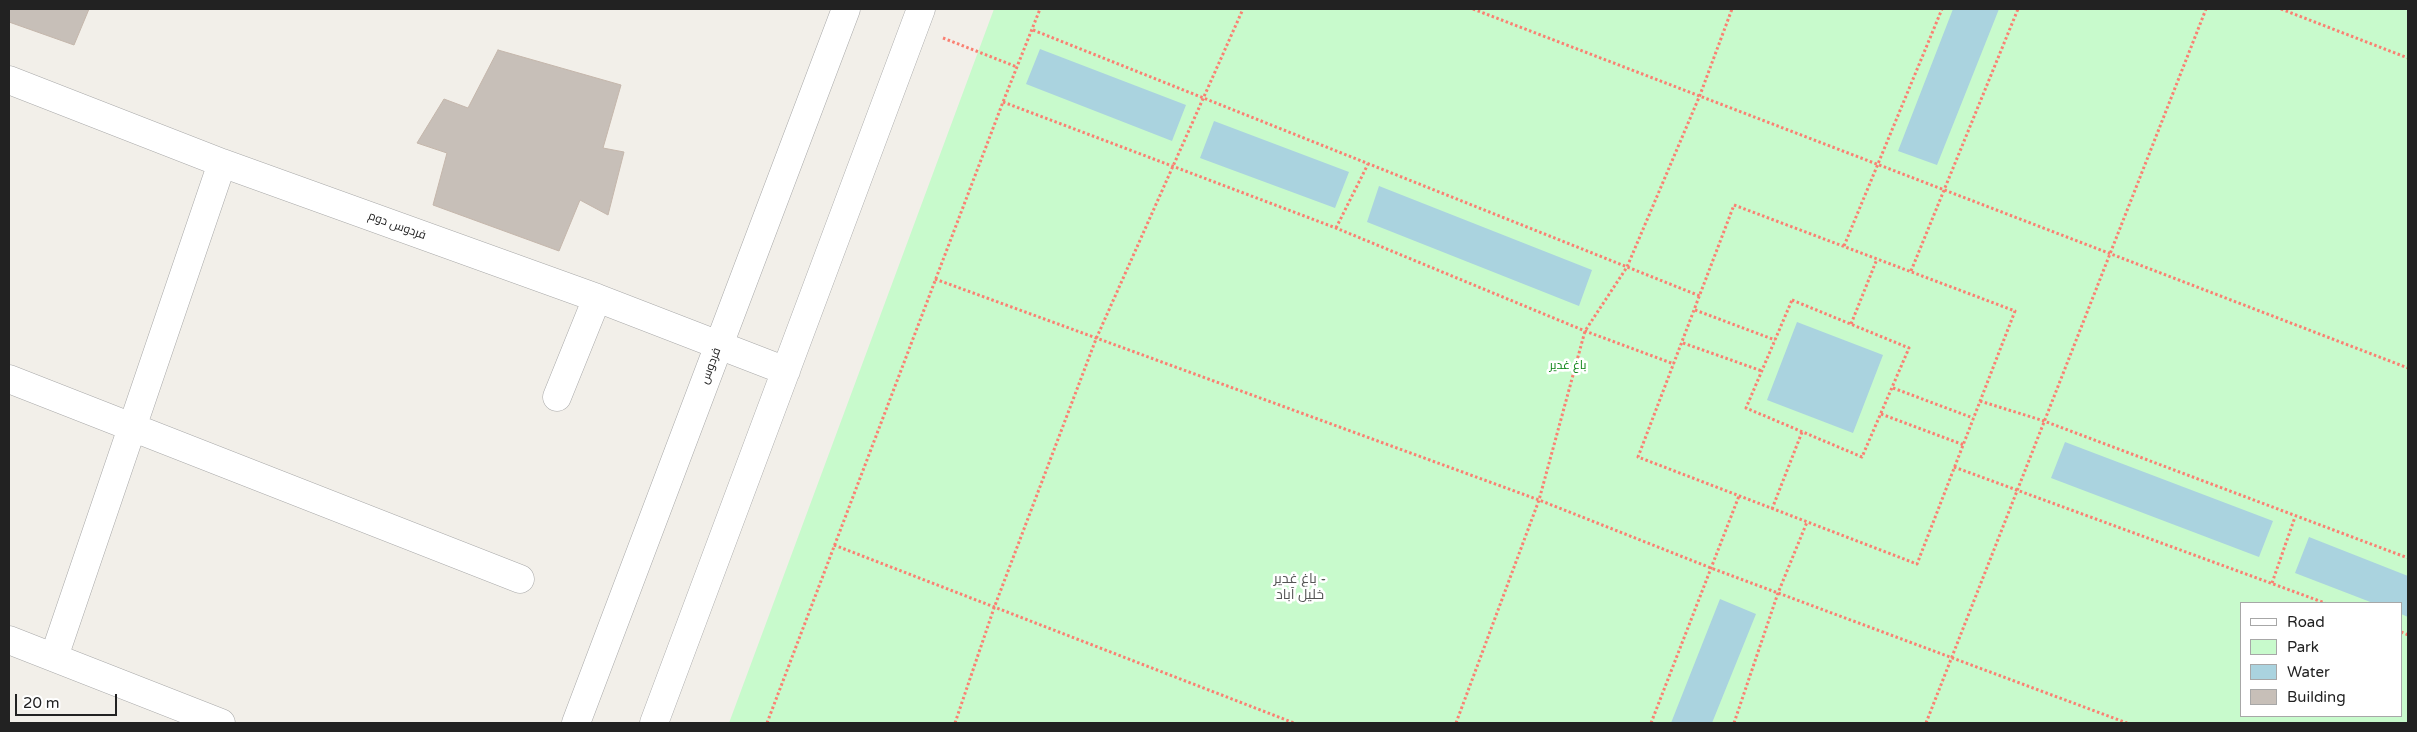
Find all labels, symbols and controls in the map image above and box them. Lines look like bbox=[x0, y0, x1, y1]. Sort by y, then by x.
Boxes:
street label: فردوس دوم bbox=[366, 209, 428, 243]
street label: فردوس bbox=[698, 346, 724, 386]
park label: باغ غدیر bbox=[1550, 359, 1586, 373]
district label: باغ غدیر - خلیل آباد bbox=[1274, 571, 1326, 604]
legend bbox=[2240, 602, 2402, 717]
text: Road bbox=[2287, 613, 2325, 631]
text: Park bbox=[2287, 638, 2319, 656]
text: Water bbox=[2287, 663, 2330, 681]
scale bar bbox=[18, 684, 120, 716]
text: Building bbox=[2287, 688, 2346, 706]
text: 20 m bbox=[23, 694, 60, 712]

